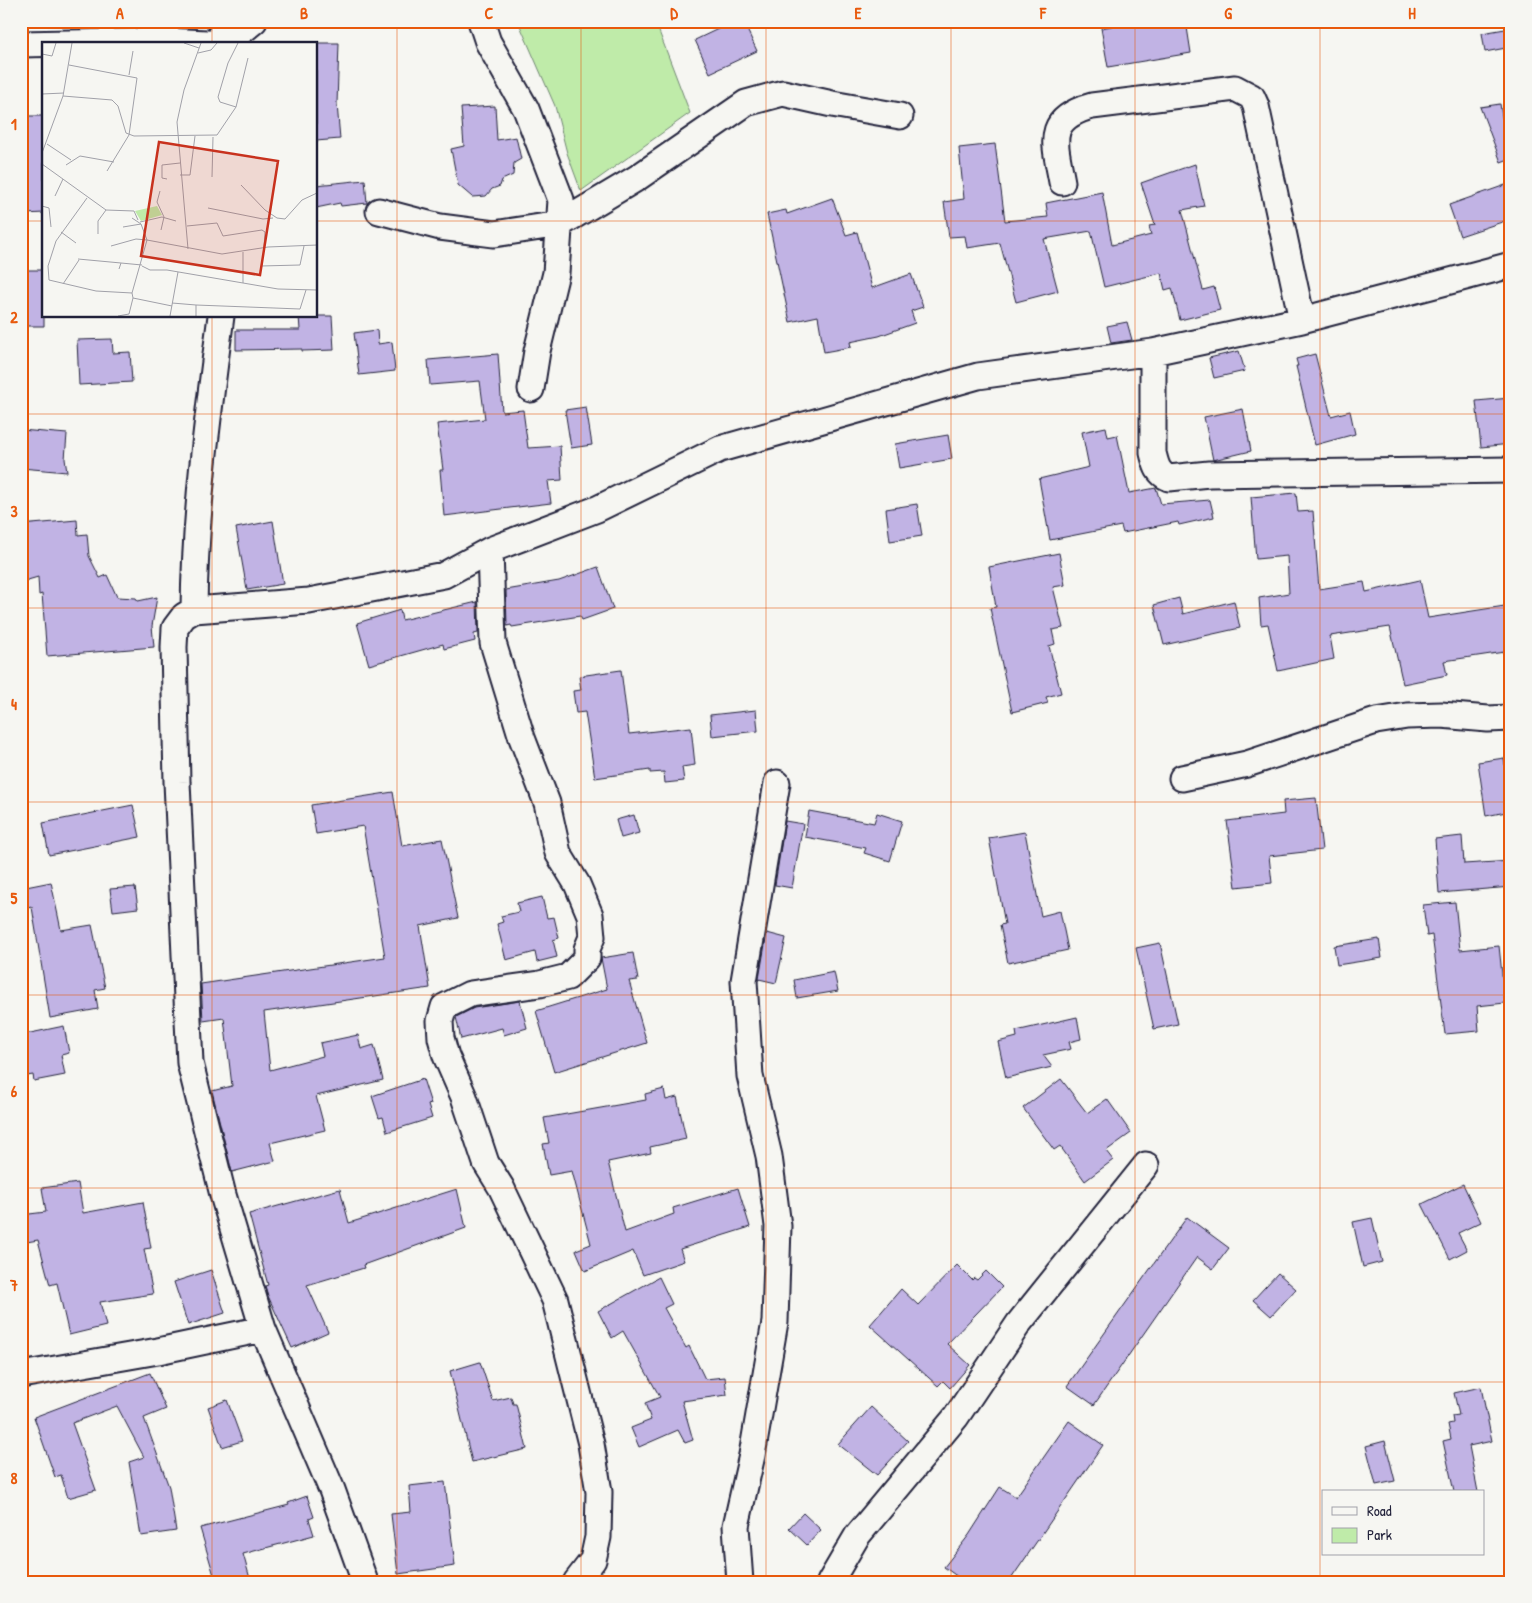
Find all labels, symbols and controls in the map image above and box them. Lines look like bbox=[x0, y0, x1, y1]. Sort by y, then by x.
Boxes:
text: A bbox=[116, 2, 124, 24]
text: B bbox=[300, 2, 308, 24]
text: C bbox=[485, 2, 494, 24]
text: D bbox=[670, 2, 678, 24]
text: E bbox=[854, 2, 862, 24]
text: F bbox=[1039, 2, 1047, 24]
text: G bbox=[1224, 2, 1232, 24]
text: H bbox=[1408, 2, 1416, 24]
inset map bbox=[42, 42, 318, 318]
text: 1 bbox=[11, 113, 17, 135]
text: 2 bbox=[10, 306, 18, 328]
text: 3 bbox=[10, 500, 18, 522]
text: 4 bbox=[11, 693, 17, 715]
text: 5 bbox=[11, 887, 18, 909]
text: 6 bbox=[11, 1080, 18, 1102]
text: 7 bbox=[9, 1274, 18, 1296]
text: 8 bbox=[11, 1467, 18, 1489]
legend bbox=[1322, 1490, 1484, 1556]
text: Road bbox=[1367, 1500, 1392, 1521]
text: Park bbox=[1367, 1524, 1392, 1545]

